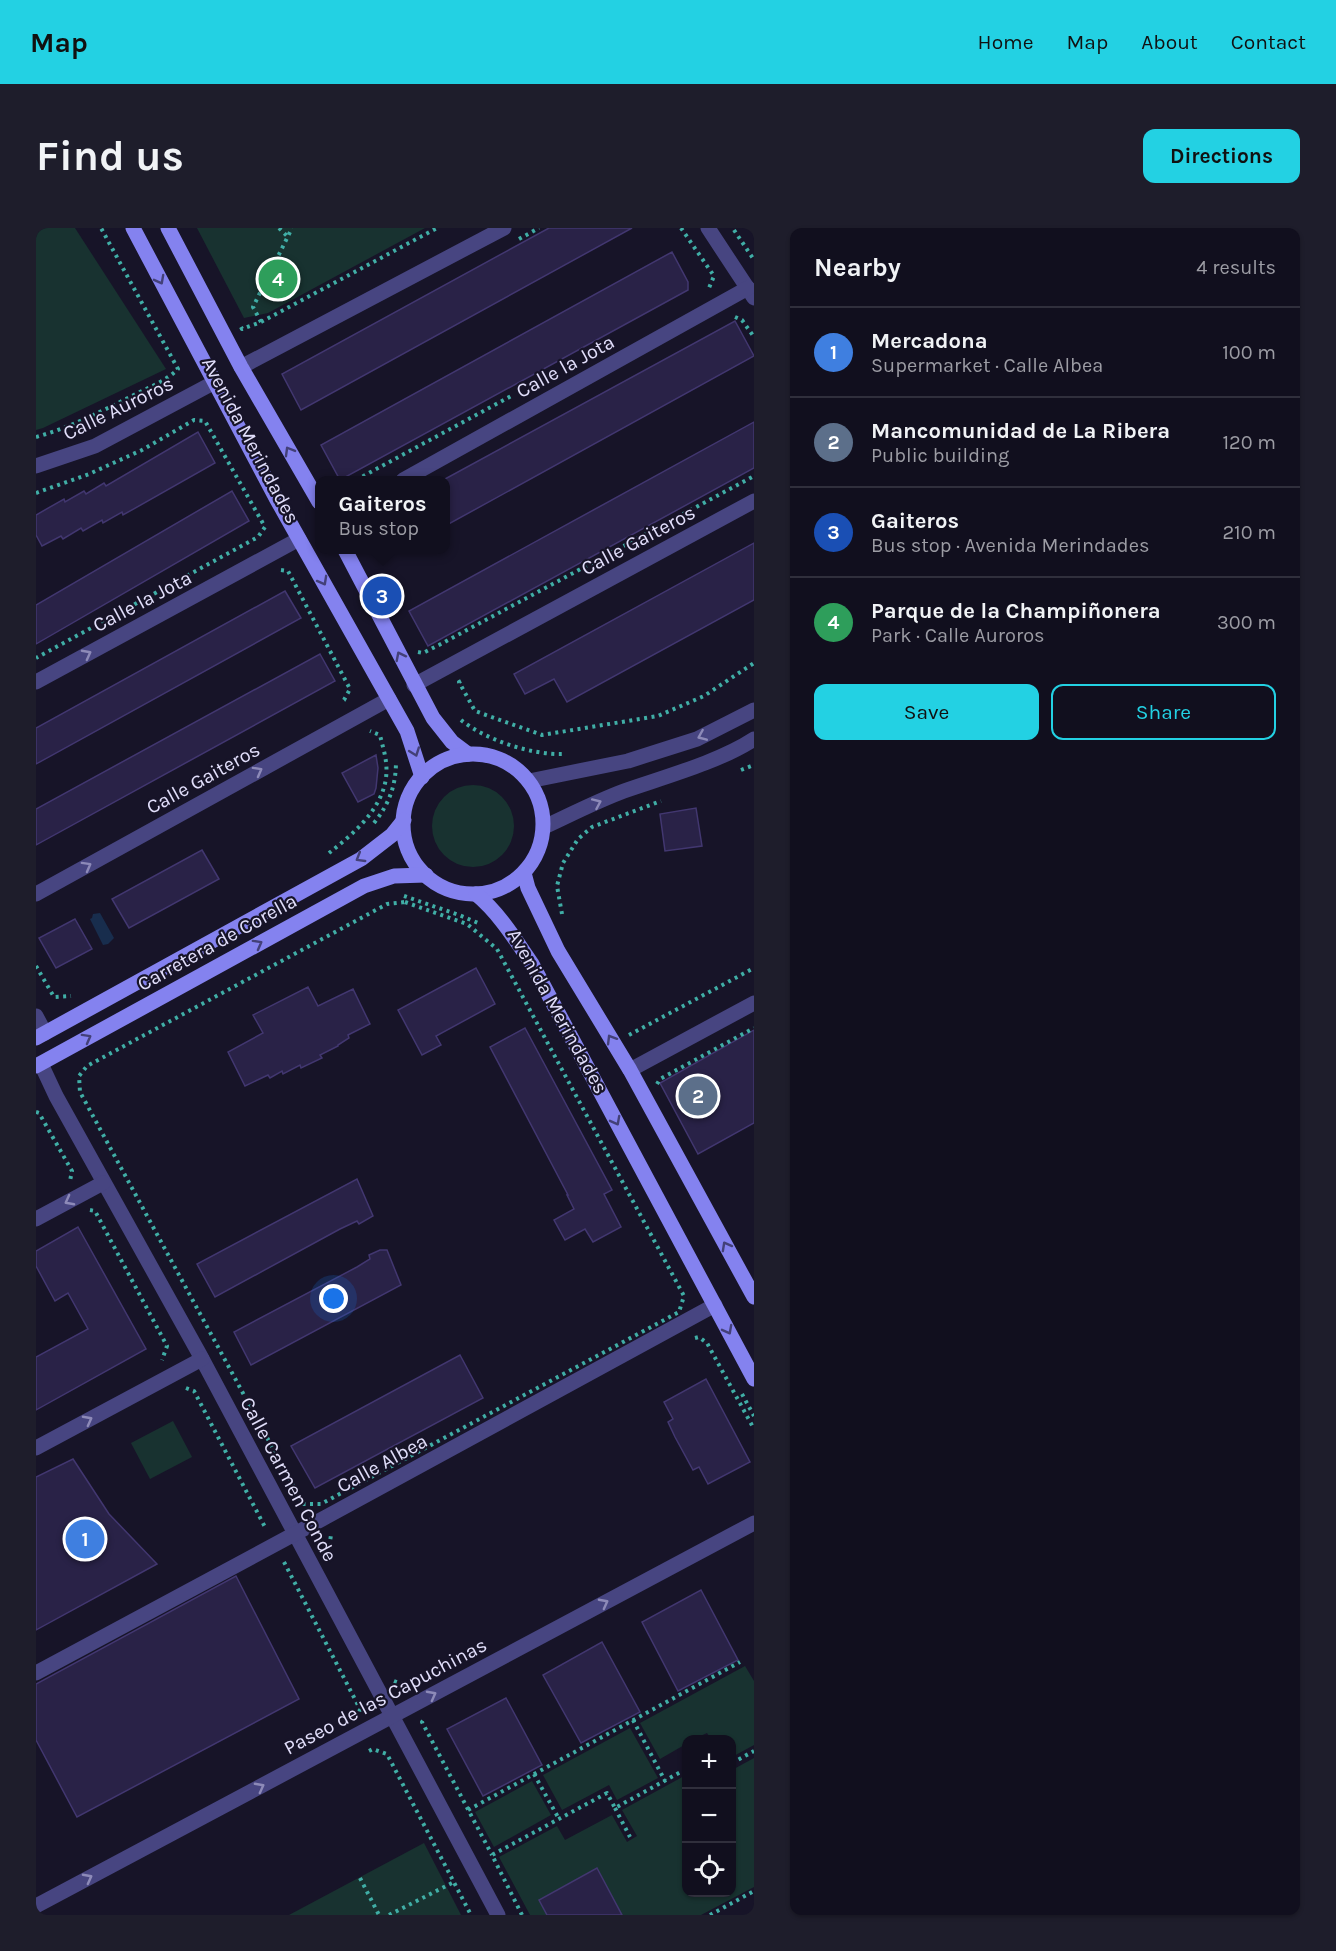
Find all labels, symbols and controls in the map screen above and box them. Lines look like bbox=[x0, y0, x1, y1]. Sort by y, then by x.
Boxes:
text: Map bbox=[30, 26, 88, 59]
text: Home bbox=[978, 30, 1034, 54]
text: Map bbox=[1067, 30, 1108, 54]
text: About bbox=[1141, 30, 1198, 54]
text: Contact bbox=[1231, 30, 1306, 54]
button: Directions bbox=[1143, 129, 1300, 183]
text: Find us bbox=[36, 131, 184, 181]
text: Nearby bbox=[814, 252, 901, 283]
pin: 4 bbox=[258, 256, 298, 302]
text: 4 results bbox=[1196, 256, 1276, 279]
one-way arrow bbox=[153, 274, 164, 284]
text: Mercadona bbox=[871, 328, 988, 354]
street label: Calle la Jota bbox=[512, 330, 618, 403]
text: 1 bbox=[830, 341, 837, 364]
text: 100 m bbox=[1222, 341, 1276, 364]
street label: Avenida Merindades bbox=[197, 353, 304, 527]
text: Supermarket · Calle Albea bbox=[871, 354, 1103, 377]
street label: Calle Auroros bbox=[59, 372, 177, 445]
text: Mancomunidad de La Ribera bbox=[871, 418, 1170, 444]
text: 2 bbox=[827, 431, 840, 454]
text: 120 m bbox=[1222, 431, 1276, 454]
text: Public building bbox=[871, 444, 1009, 467]
one-way arrow bbox=[285, 447, 297, 457]
popup bbox=[315, 476, 450, 554]
text: Gaiteros bbox=[338, 491, 427, 517]
street label: Calle Gaiteros bbox=[577, 501, 699, 580]
text: Gaiteros bbox=[871, 508, 959, 534]
text: Bus stop bbox=[338, 517, 419, 540]
text: 3 bbox=[827, 521, 840, 544]
text: 210 m bbox=[1222, 521, 1276, 544]
text: Bus stop · Avenida Merindades bbox=[871, 534, 1150, 557]
street label: Calle la Jota bbox=[89, 566, 195, 637]
pin: 3 bbox=[362, 574, 402, 619]
one-way arrow bbox=[316, 575, 327, 585]
text: Parque de la Champiñonera bbox=[871, 598, 1161, 624]
text: 4 bbox=[828, 611, 839, 634]
text: 300 m bbox=[1217, 611, 1276, 634]
text: Park · Calle Auroros bbox=[871, 624, 1045, 647]
one-way arrow bbox=[81, 650, 92, 661]
one-way arrow bbox=[396, 651, 407, 662]
button: Save bbox=[814, 684, 1039, 740]
button: Share bbox=[1051, 684, 1276, 740]
one-way arrow bbox=[697, 729, 708, 741]
street label: Calle Gaiteros bbox=[143, 738, 264, 819]
one-way arrow bbox=[407, 747, 420, 757]
one-way arrow bbox=[252, 767, 262, 779]
one-way arrow bbox=[590, 798, 601, 810]
one-way arrow bbox=[356, 851, 366, 863]
one-way arrow bbox=[81, 862, 91, 873]
street label: Carretera de Corella bbox=[134, 889, 301, 996]
street label: Avenida Merindades bbox=[503, 925, 612, 1098]
one-way arrow bbox=[252, 939, 262, 951]
one-way arrow bbox=[81, 1034, 91, 1045]
one-way arrow bbox=[606, 1034, 618, 1045]
pin: 2 bbox=[678, 1074, 718, 1118]
one-way arrow bbox=[609, 1115, 620, 1125]
one-way arrow bbox=[65, 1194, 76, 1205]
one-way arrow bbox=[722, 1241, 733, 1252]
your location bbox=[319, 1284, 348, 1313]
one-way arrow bbox=[721, 1323, 732, 1334]
street label: Calle Carmen Conde bbox=[235, 1393, 342, 1565]
one-way arrow bbox=[81, 1416, 92, 1427]
street label: Calle Albea bbox=[333, 1429, 431, 1498]
pin: 1 bbox=[65, 1516, 104, 1562]
one-way arrow bbox=[598, 1599, 608, 1610]
street label: Paseo de las Capuchinas bbox=[280, 1633, 491, 1760]
one-way arrow bbox=[426, 1691, 436, 1702]
map controls bbox=[682, 1735, 736, 1897]
button: + bbox=[682, 1735, 736, 1789]
one-way arrow bbox=[253, 1783, 264, 1794]
button: − bbox=[682, 1789, 736, 1843]
button: locate bbox=[682, 1843, 736, 1897]
one-way arrow bbox=[81, 1874, 92, 1885]

